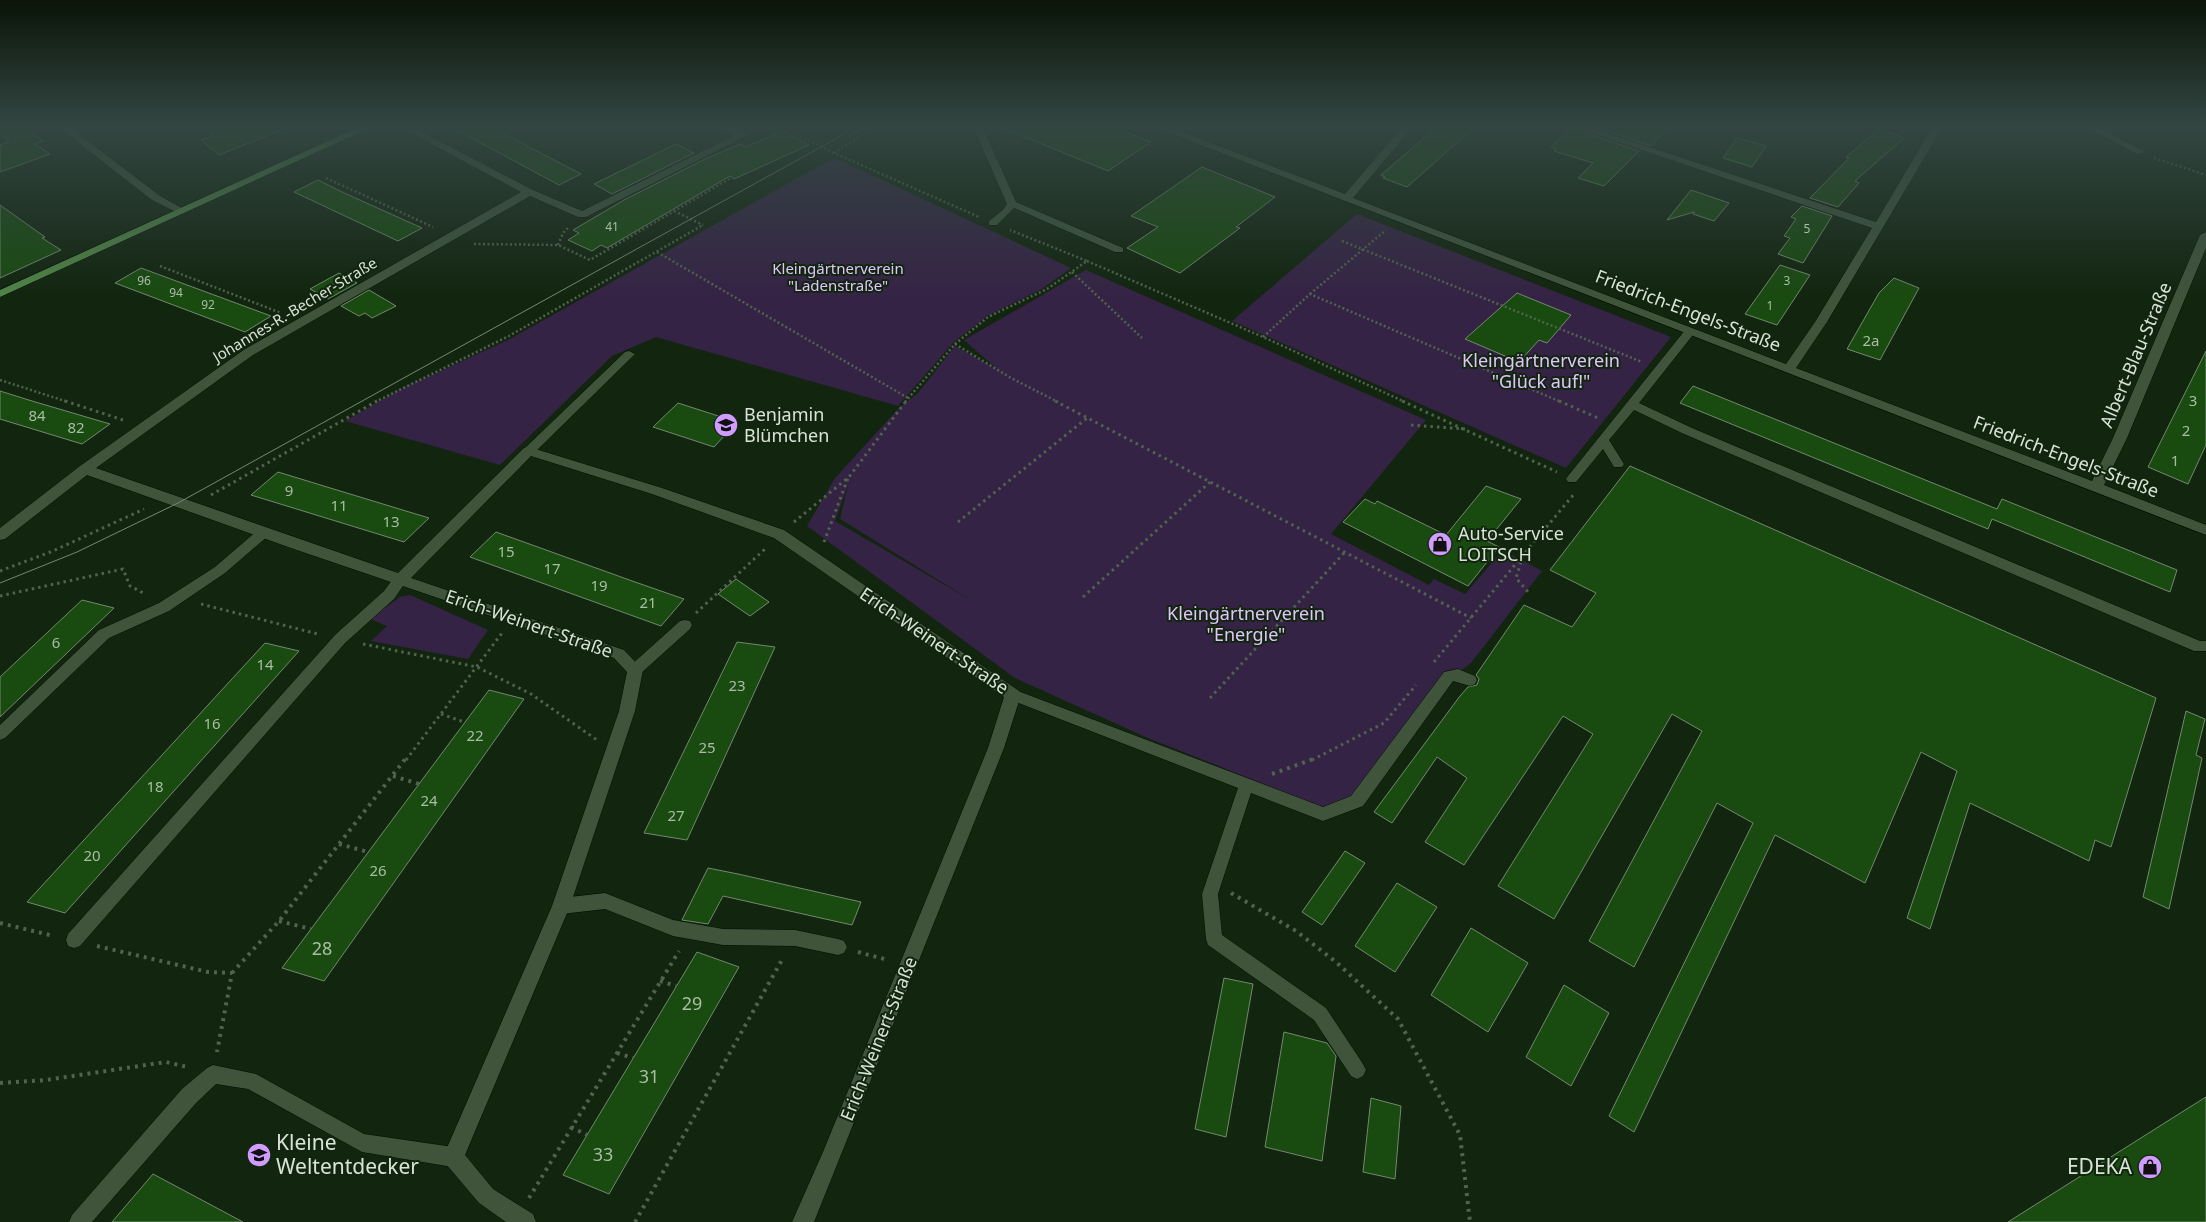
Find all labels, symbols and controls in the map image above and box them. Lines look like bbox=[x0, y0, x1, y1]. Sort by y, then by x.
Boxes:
house number: 41 bbox=[605, 218, 619, 235]
house number: 5 bbox=[1804, 220, 1811, 237]
street label: Johannes-R.-Becher-Straße bbox=[207, 252, 380, 367]
park label: Kleingärtnerverein "Ladenstraße" bbox=[772, 258, 904, 295]
street label: Friedrich-Engels-Straße bbox=[1592, 264, 1785, 357]
house number: 96 bbox=[137, 272, 151, 289]
house number: 3 bbox=[1784, 272, 1791, 289]
street label: Albert-Blau-Straße bbox=[2094, 278, 2177, 431]
house number: 94 bbox=[169, 284, 183, 301]
house number: 92 bbox=[201, 296, 215, 313]
house number: 1 bbox=[1767, 297, 1773, 314]
house number: 2a bbox=[1863, 330, 1880, 350]
park label: Kleingärtnerverein "Glück auf!" bbox=[1462, 348, 1620, 393]
house number: 3 bbox=[2189, 390, 2197, 410]
place label: Benjamin Blümchen bbox=[744, 402, 829, 447]
house number: 84 bbox=[28, 405, 46, 425]
street label: Friedrich-Engels-Straße bbox=[1970, 410, 2163, 503]
school or university icon: Benjamin Blümchen bbox=[713, 412, 739, 438]
house number: 82 bbox=[67, 417, 85, 437]
house number: 2 bbox=[2182, 420, 2190, 440]
house number: 1 bbox=[2171, 450, 2179, 470]
house number: 9 bbox=[285, 480, 293, 500]
house number: 11 bbox=[330, 495, 348, 515]
house number: 13 bbox=[382, 511, 400, 531]
place label: Auto-Service LOITSCH bbox=[1458, 521, 1564, 566]
shop icon: Auto-Service LOITSCH bbox=[1427, 531, 1453, 557]
house number: 15 bbox=[497, 541, 515, 561]
house number: 17 bbox=[543, 558, 561, 578]
house number: 19 bbox=[590, 575, 608, 595]
street label: Erich-Weinert-Straße bbox=[855, 581, 1014, 699]
street label: Erich-Weinert-Straße bbox=[443, 583, 616, 663]
house number: 21 bbox=[639, 592, 657, 612]
park label: Kleingärtnerverein "Energie" bbox=[1167, 601, 1325, 646]
house number: 6 bbox=[52, 632, 60, 652]
house number: 14 bbox=[256, 654, 274, 674]
house number: 23 bbox=[728, 675, 746, 695]
house number: 16 bbox=[203, 713, 221, 733]
house number: 22 bbox=[466, 725, 484, 745]
house number: 25 bbox=[698, 737, 716, 757]
house number: 18 bbox=[146, 776, 164, 796]
house number: 24 bbox=[420, 790, 438, 810]
house number: 27 bbox=[667, 805, 685, 825]
house number: 20 bbox=[83, 845, 101, 865]
house number: 26 bbox=[369, 860, 387, 880]
house number: 28 bbox=[312, 936, 332, 960]
street label: Erich-Weinert-Straße bbox=[834, 953, 922, 1124]
house number: 29 bbox=[682, 991, 702, 1015]
house number: 31 bbox=[639, 1064, 659, 1088]
place label: Kleine Weltentdecker bbox=[276, 1128, 419, 1180]
school or university icon: Kleine Weltentdecker bbox=[246, 1142, 272, 1168]
house number: 33 bbox=[593, 1142, 613, 1166]
place label: EDEKA bbox=[2067, 1152, 2133, 1180]
shop icon: EDEKA bbox=[2137, 1154, 2163, 1180]

